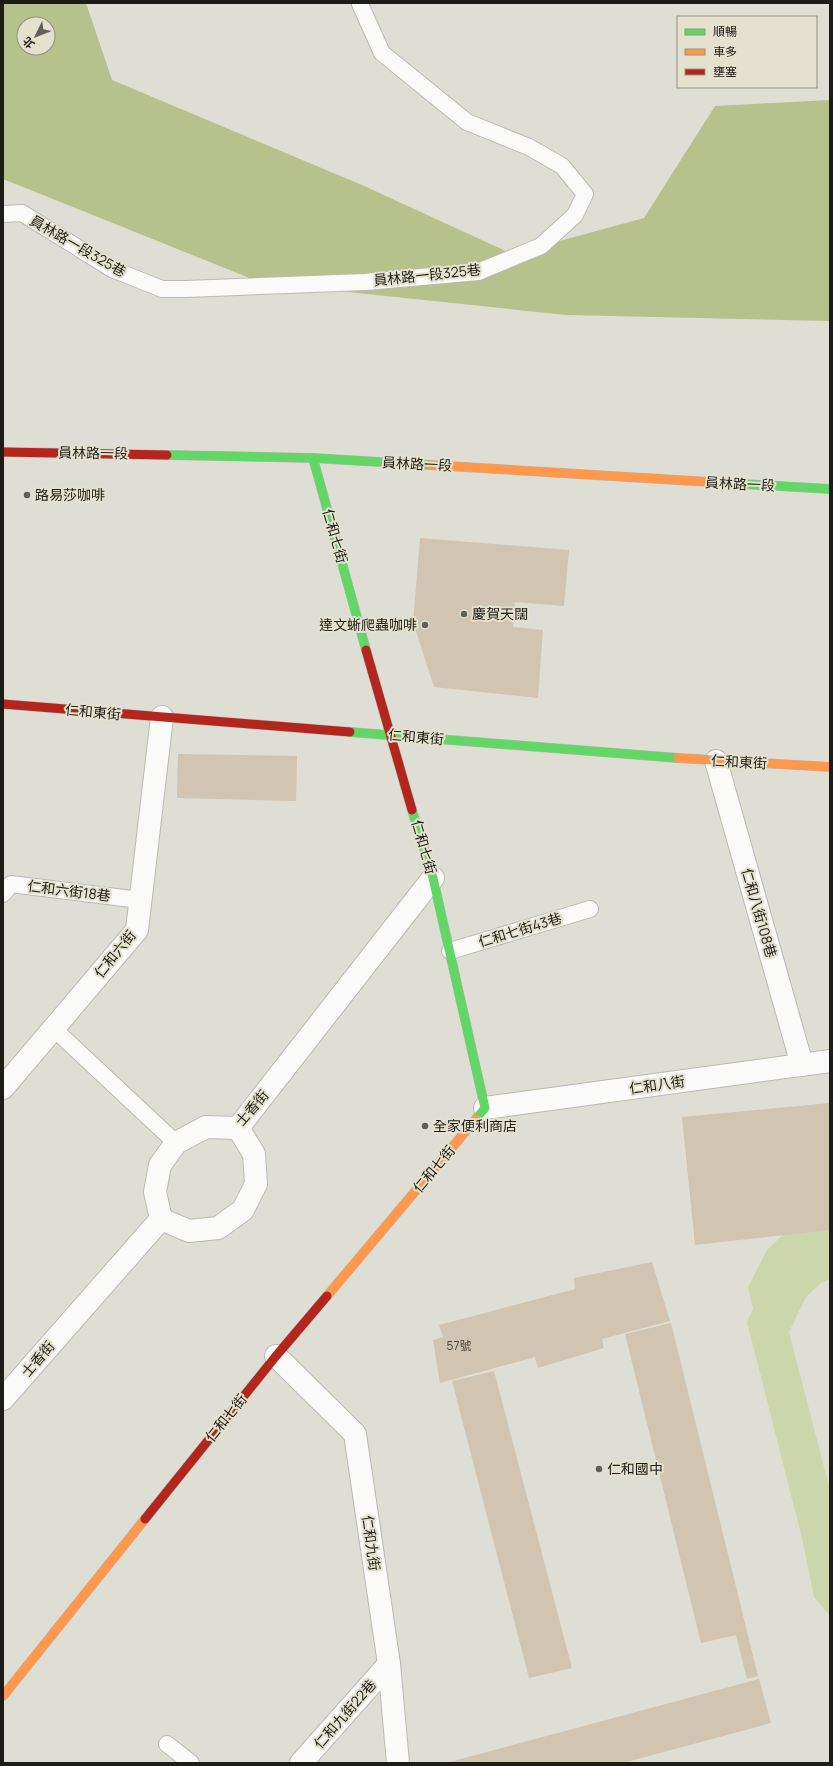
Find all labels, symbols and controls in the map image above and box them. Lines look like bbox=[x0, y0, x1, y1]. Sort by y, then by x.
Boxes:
north arrow bbox=[16, 16, 56, 56]
legend bbox=[677, 16, 817, 88]
text: 順暢 bbox=[713, 23, 737, 40]
text: 北 bbox=[19, 34, 38, 52]
text: 車多 bbox=[713, 43, 737, 60]
text: 壅塞 bbox=[713, 63, 737, 80]
street label: 員林路一段325巷 bbox=[27, 210, 130, 281]
street label: 員林路一段325巷 bbox=[372, 259, 482, 290]
street label: 員林路一段 bbox=[58, 442, 128, 463]
street label: 員林路一段 bbox=[382, 452, 452, 475]
street label: 員林路一段 bbox=[705, 472, 775, 495]
place label: 路易莎咖啡 bbox=[35, 485, 105, 504]
marker: 路易莎咖啡 bbox=[22, 490, 32, 500]
street label: 仁和七街 bbox=[319, 506, 352, 565]
place label: 慶賀天闊 bbox=[472, 604, 528, 623]
marker: 慶賀天闊 bbox=[459, 609, 469, 619]
place label: 達文蜥爬蟲咖啡 bbox=[319, 615, 417, 634]
marker: 達文蜥爬蟲咖啡 bbox=[420, 620, 430, 630]
street label: 仁和東街 bbox=[64, 700, 122, 723]
street label: 仁和東街 bbox=[387, 725, 445, 748]
street label: 仁和東街 bbox=[711, 751, 767, 772]
street label: 仁和七街 bbox=[408, 817, 441, 876]
street label: 仁和八街108巷 bbox=[738, 866, 781, 960]
street label: 仁和六街18巷 bbox=[26, 876, 112, 905]
street label: 仁和七街43巷 bbox=[476, 908, 564, 951]
street label: 仁和六街 bbox=[90, 926, 140, 981]
street label: 仁和八街 bbox=[628, 1071, 686, 1098]
street label: 士香街 bbox=[231, 1086, 273, 1130]
place label: 全家便利商店 bbox=[433, 1116, 517, 1135]
marker: 全家便利商店 bbox=[420, 1121, 430, 1131]
street label: 仁和七街 bbox=[408, 1141, 459, 1196]
street label: 士香街 bbox=[17, 1337, 59, 1381]
house number: 57號 bbox=[447, 1337, 471, 1354]
street label: 仁和七街 bbox=[201, 1390, 251, 1445]
place label: 仁和國中 bbox=[607, 1459, 663, 1478]
marker: 仁和國中 bbox=[594, 1464, 604, 1474]
street label: 仁和九街 bbox=[358, 1514, 385, 1572]
street label: 仁和九街22巷 bbox=[309, 1675, 380, 1752]

